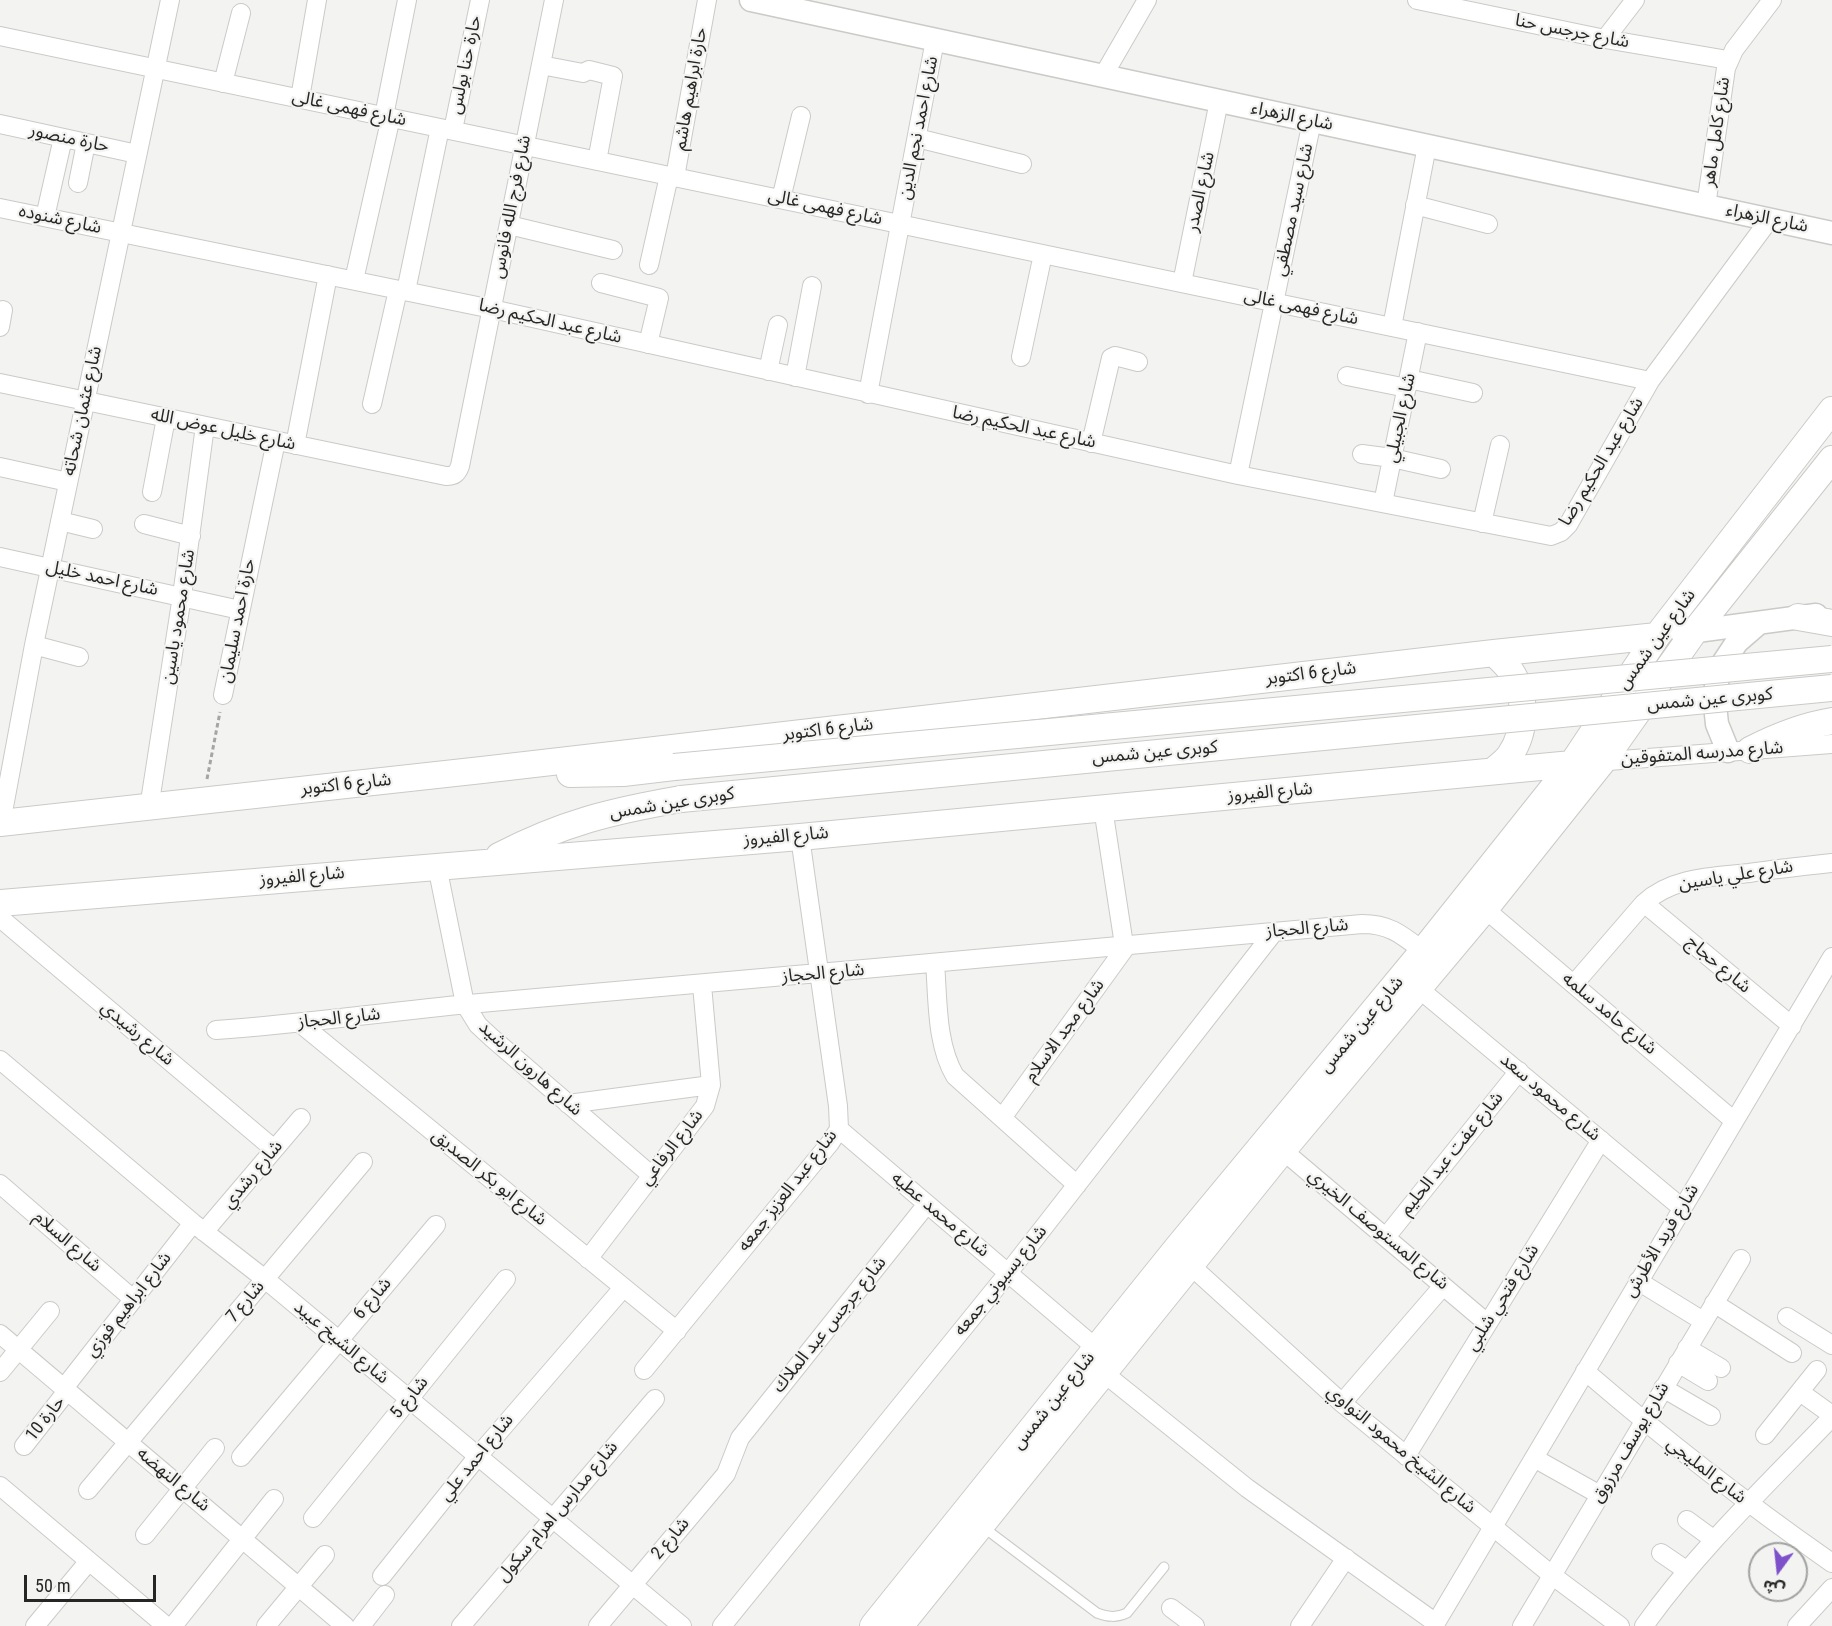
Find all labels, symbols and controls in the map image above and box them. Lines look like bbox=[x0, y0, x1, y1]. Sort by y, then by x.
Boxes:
street label: شارع جرجس حنا bbox=[1513, 10, 1631, 54]
street label: حارة حنا بولس bbox=[445, 14, 487, 116]
street label: حارة ابراهيم هاشم bbox=[670, 26, 712, 152]
street label: شارع احمد نجم الدين bbox=[894, 54, 944, 202]
street label: شارع كامل ماهر bbox=[1699, 76, 1735, 188]
street label: شارع فهمى غالى bbox=[290, 86, 408, 132]
street label: شارع الزهراء bbox=[1249, 98, 1335, 136]
street label: حارة منصور bbox=[27, 120, 111, 158]
street label: شارع فرج الله فانوس bbox=[488, 133, 536, 281]
street label: شارع سيد مصطفي bbox=[1269, 142, 1319, 278]
street label: شارع الصدر bbox=[1182, 150, 1220, 234]
street label: شارع فهمى غالى bbox=[766, 185, 884, 231]
street label: شارع الزهراء bbox=[1724, 200, 1810, 238]
street label: شارع شنوده bbox=[17, 201, 103, 239]
street label: شارع فهمى غالى bbox=[1242, 285, 1360, 331]
street label: شارع عبد الحكيم رضا bbox=[476, 295, 624, 349]
street label: شارع عثمان شحاته bbox=[59, 344, 107, 478]
street label: شارع الجبيلي bbox=[1381, 371, 1421, 465]
street label: شارع عبد الحكيم رضا bbox=[1555, 394, 1649, 530]
street label: شارع عبد الحكيم رضا bbox=[950, 402, 1098, 454]
street label: شارع خليل عوض الله bbox=[149, 404, 297, 456]
street label: شارع محمود ياسين bbox=[158, 548, 200, 686]
street label: شارع احمد خليل bbox=[44, 557, 160, 601]
street label: حارة احمد سليمان bbox=[215, 557, 261, 685]
street label: شارع عين شمس bbox=[1613, 585, 1701, 695]
street label: شارع 6 اكتوبر bbox=[1264, 658, 1358, 690]
street label: كوبرى عين شمس bbox=[1646, 684, 1774, 716]
street label: شارع 6 اكتوبر bbox=[781, 714, 875, 746]
street label: كوبرى عين شمس bbox=[1091, 737, 1219, 769]
street label: شارع مدرسه المتفوقين bbox=[1620, 738, 1784, 770]
street label: شارع 6 اكتوبر bbox=[300, 769, 392, 801]
street label: شارع الفيروز bbox=[1226, 779, 1314, 807]
street label: كوبرى عين شمس bbox=[608, 783, 736, 825]
street label: شارع الفيروز bbox=[742, 823, 830, 851]
street label: شارع علي ياسين bbox=[1677, 856, 1795, 896]
street label: شارع الفيروز bbox=[258, 863, 346, 891]
street label: شارع الحجاز bbox=[1265, 915, 1349, 943]
street label: شارع حجاج bbox=[1681, 932, 1755, 998]
street label: شارع الحجاز bbox=[781, 960, 865, 988]
street label: شارع حامد سلمه bbox=[1557, 968, 1661, 1060]
street label: شارع عين شمس bbox=[1315, 972, 1409, 1078]
street label: شارع مجد الاسلام bbox=[1020, 975, 1110, 1087]
street label: شارع رشيدي bbox=[96, 997, 178, 1071]
street label: شارع الحجاز bbox=[297, 1004, 381, 1034]
street label: شارع هارون الرشيد bbox=[474, 1017, 586, 1121]
street label: شارع محمود سعد bbox=[1495, 1050, 1605, 1146]
street label: شارع عفت عبد الحليم bbox=[1396, 1088, 1508, 1220]
street label: شارع الرفاعي bbox=[636, 1106, 708, 1190]
street label: شارع ابو بكر الصديق bbox=[427, 1125, 551, 1231]
street label: شارع عبد العزيز جمعه bbox=[734, 1126, 842, 1256]
street label: شارع رشدي bbox=[218, 1136, 288, 1214]
street label: شارع المستوصف الخيري bbox=[1303, 1165, 1453, 1295]
street label: شارع محمد عطيه bbox=[887, 1168, 993, 1262]
street label: شارع فريد الأطرش bbox=[1620, 1180, 1704, 1302]
street label: شارع السلام bbox=[29, 1207, 105, 1277]
street label: شارع بسيوني جمعه bbox=[950, 1221, 1052, 1341]
street label: شارع فتحي شلبي bbox=[1462, 1241, 1544, 1355]
street label: شارع ابراهيم فوزي bbox=[81, 1248, 177, 1362]
street label: شارع جرجس عبد الملاك bbox=[769, 1253, 891, 1397]
street label: شارع 6 bbox=[349, 1274, 397, 1324]
street label: شارع 7 bbox=[222, 1277, 270, 1327]
street label: شارع الشيخ عبيد bbox=[289, 1297, 393, 1389]
street label: شارع عين شمس bbox=[1008, 1348, 1100, 1454]
street label: شارع 5 bbox=[386, 1373, 434, 1423]
street label: شارع يوسف مرزوق bbox=[1588, 1379, 1674, 1507]
street label: شارع الشيخ محمود النواوي bbox=[1322, 1381, 1480, 1519]
street label: حارة 10 bbox=[22, 1392, 70, 1446]
street label: شارع احمد علي bbox=[435, 1410, 519, 1506]
street label: شارع المليجي bbox=[1662, 1433, 1750, 1509]
street label: شارع مدارس اهرام سكول bbox=[493, 1437, 623, 1587]
street label: شارع النهضه bbox=[132, 1443, 214, 1517]
street label: شارع 2 bbox=[647, 1514, 695, 1564]
north arrow bbox=[1748, 1542, 1808, 1602]
scale bar bbox=[27, 1563, 159, 1601]
text: 50 m bbox=[35, 1575, 70, 1596]
text: ش bbox=[1761, 1576, 1787, 1600]

